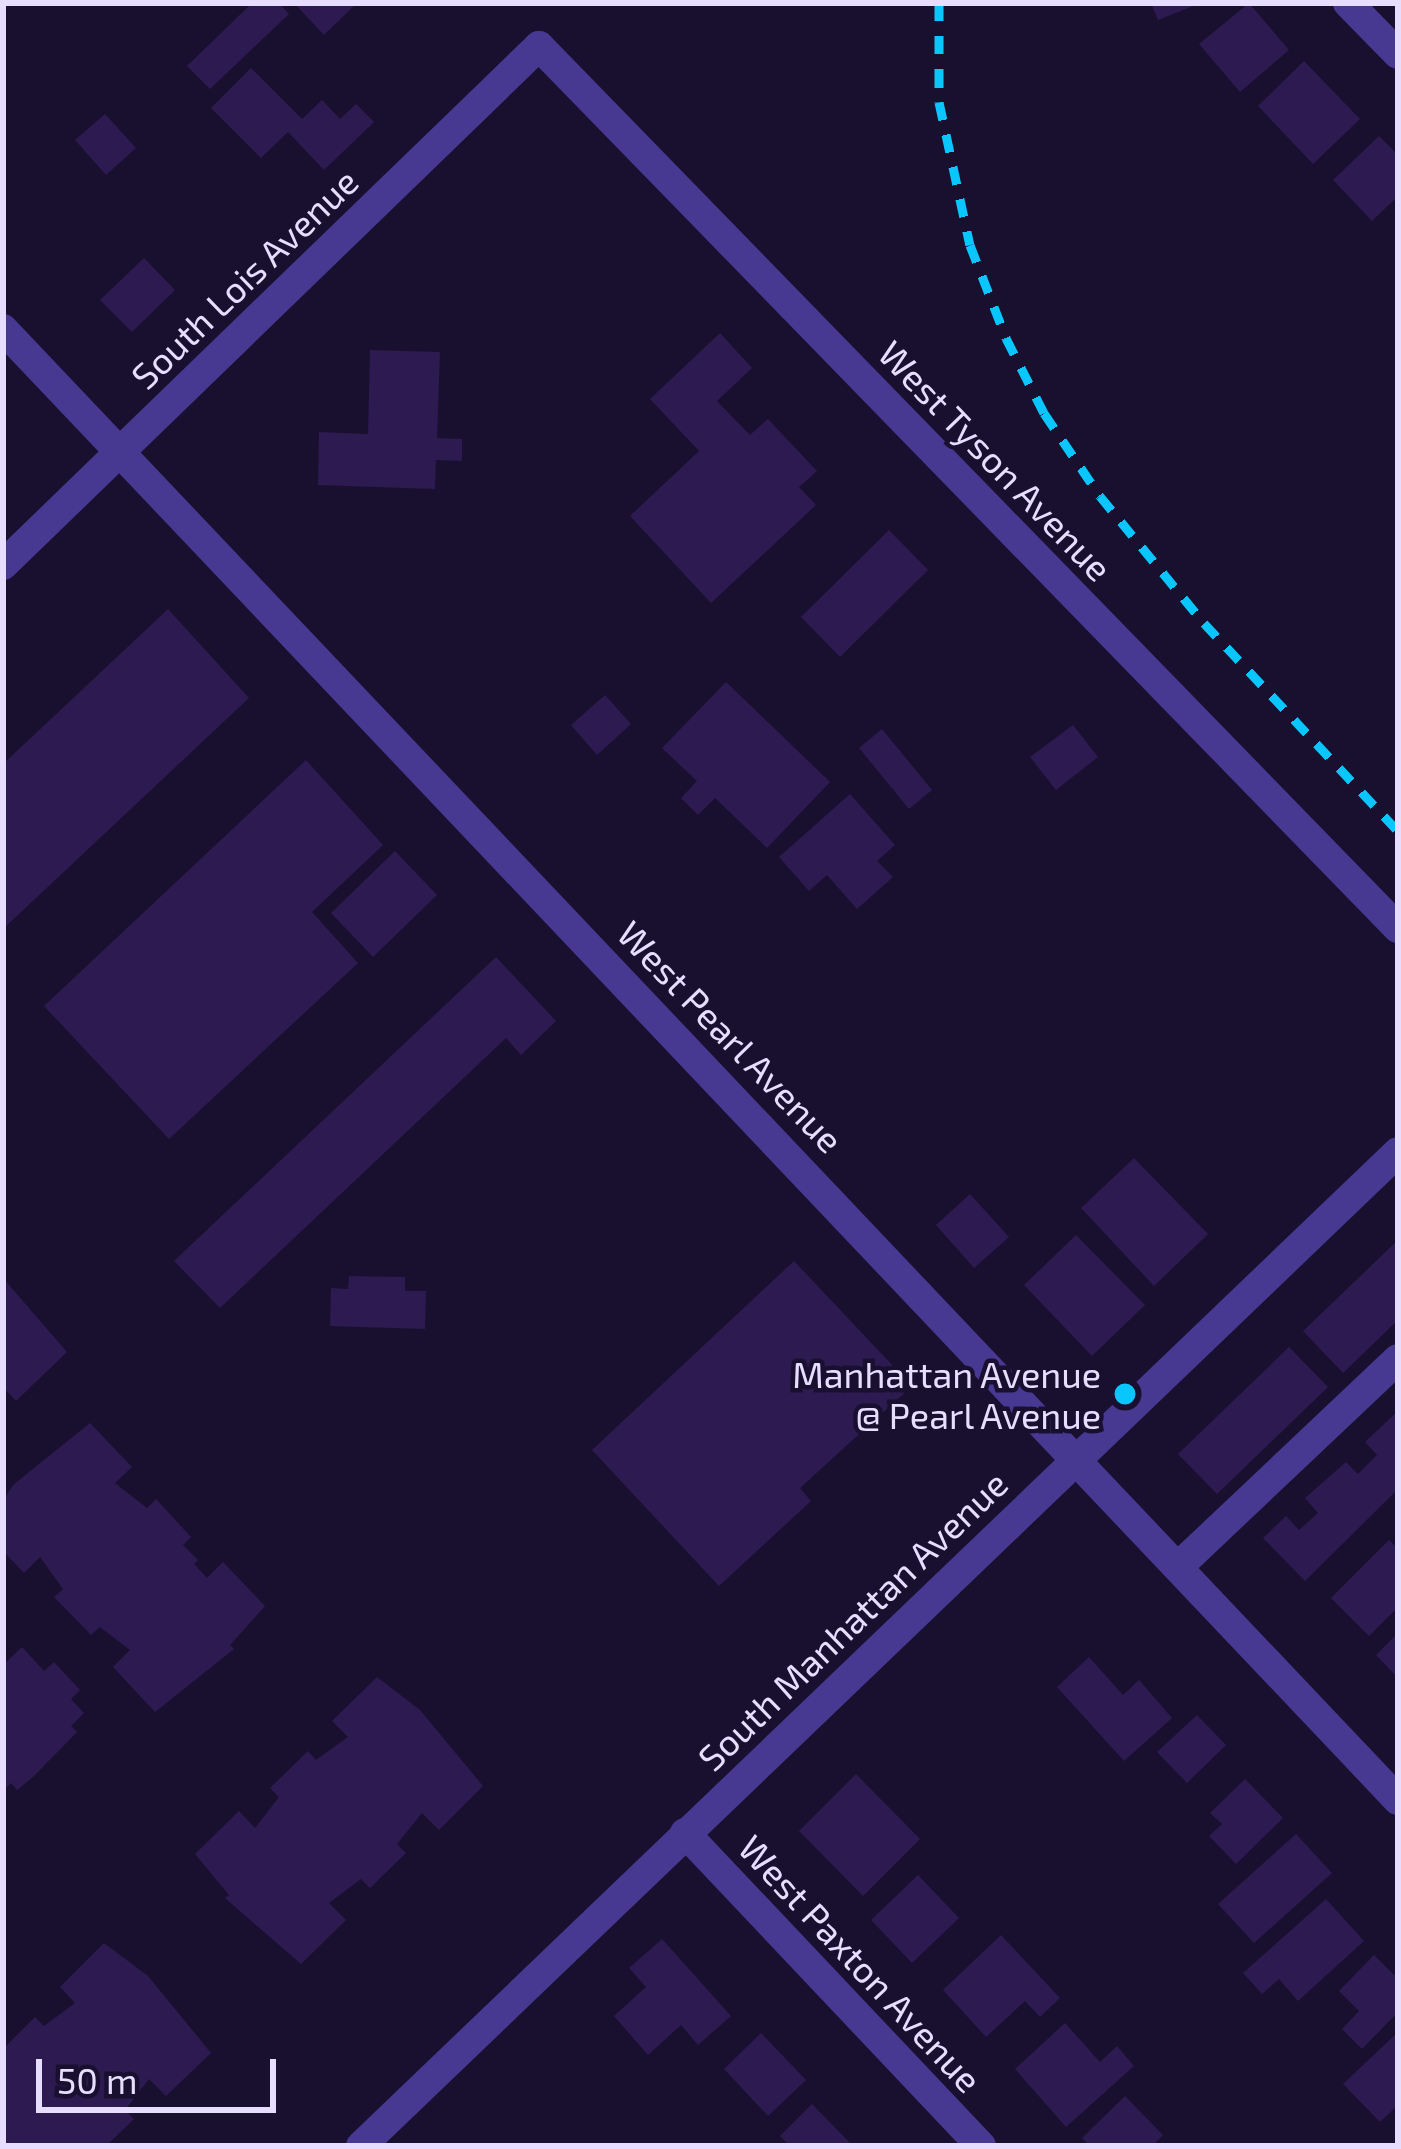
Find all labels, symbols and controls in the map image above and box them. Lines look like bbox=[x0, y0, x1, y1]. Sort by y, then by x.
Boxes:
street label: South Lois Avenue bbox=[122, 159, 366, 397]
street label: West Tyson Avenue bbox=[870, 330, 1122, 590]
street label: West Pearl Avenue bbox=[609, 911, 853, 1161]
place label: Manhattan Avenue @ Pearl Avenue bbox=[791, 1351, 1101, 1436]
marker: Manhattan Avenue @ Pearl Avenue bbox=[1112, 1381, 1138, 1407]
street label: South Manhattan Avenue bbox=[688, 1461, 1016, 1779]
street label: West Paxton Avenue bbox=[730, 1825, 992, 2101]
scale bar bbox=[42, 2035, 282, 2109]
text: 50 m bbox=[57, 2058, 138, 2101]

